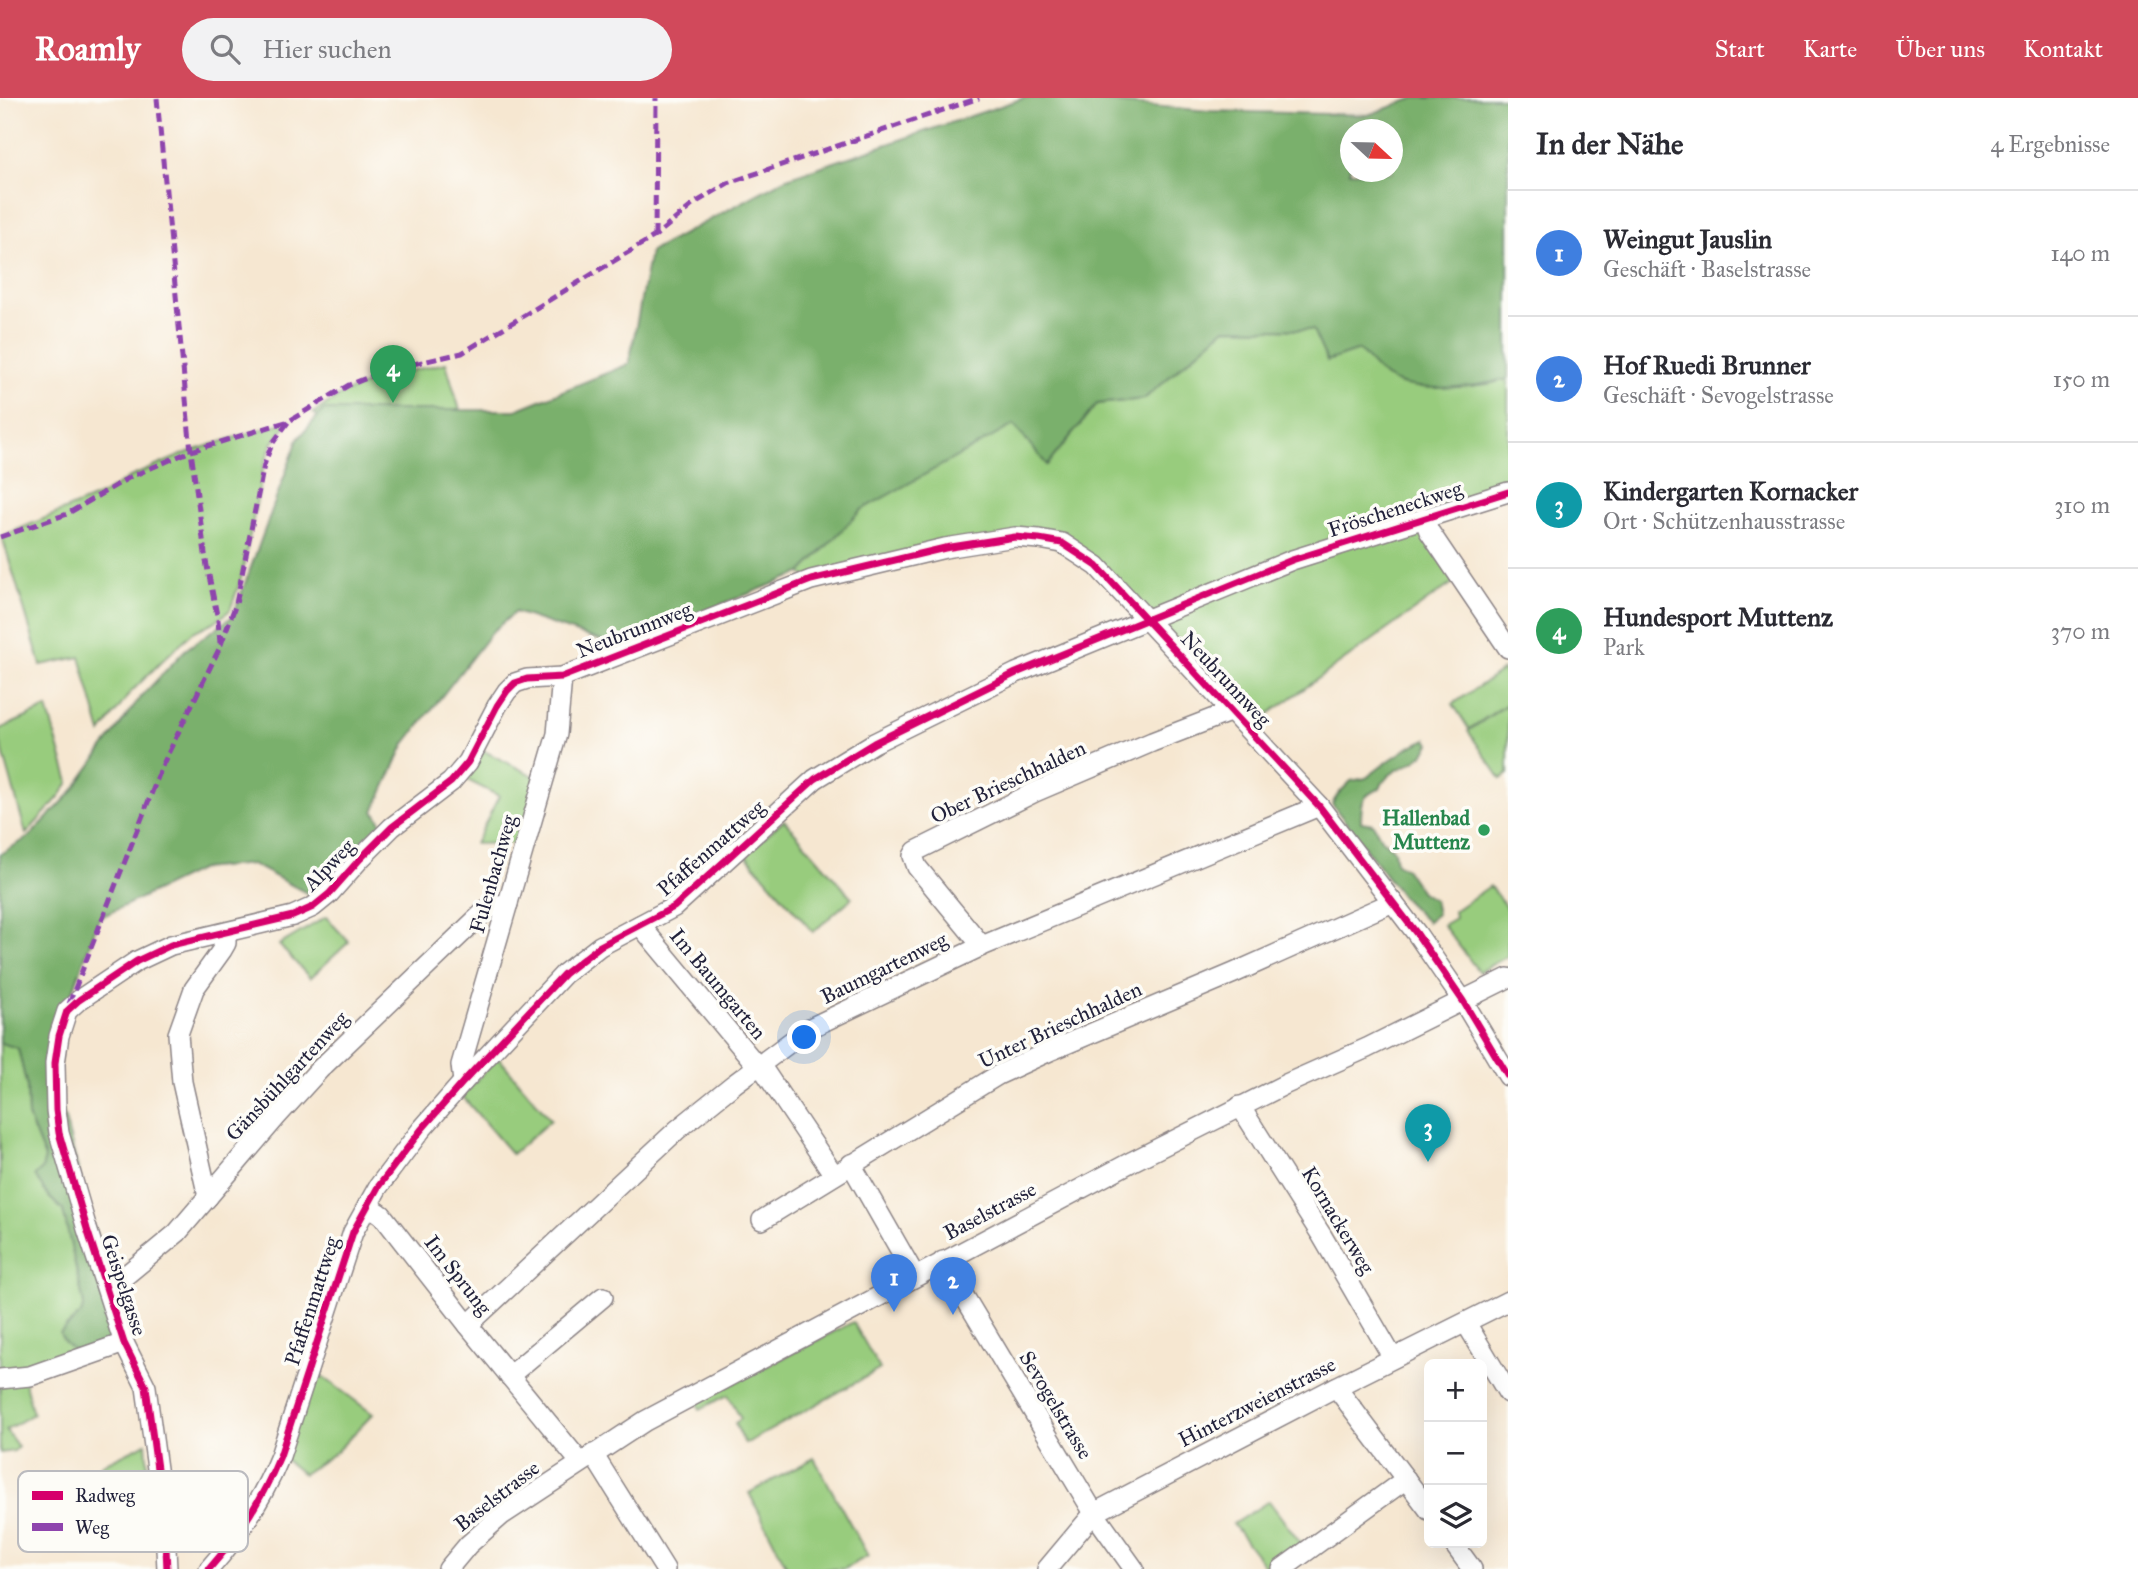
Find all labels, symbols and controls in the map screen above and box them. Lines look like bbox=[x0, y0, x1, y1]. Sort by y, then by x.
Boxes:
search box bbox=[182, 18, 672, 81]
text: Roamly bbox=[35, 29, 140, 69]
icon: search bbox=[206, 30, 244, 68]
text: Hier suchen bbox=[262, 33, 392, 65]
text: Start bbox=[1715, 34, 1765, 64]
text: Karte bbox=[1803, 34, 1857, 64]
text: Über uns bbox=[1895, 34, 1985, 64]
text: Kontakt bbox=[2023, 34, 2103, 64]
north arrow bbox=[1340, 119, 1403, 182]
text: In der Nähe bbox=[1536, 126, 1684, 162]
text: 4 Ergebnisse bbox=[1991, 130, 2110, 158]
text: Weingut Jauslin bbox=[1603, 223, 1772, 255]
text: 1 bbox=[1554, 239, 1564, 267]
text: 140 m bbox=[2050, 239, 2110, 267]
text: Geschäft · Baselstrasse bbox=[1603, 255, 1811, 283]
pin: 4 bbox=[370, 345, 416, 403]
text: Hof Ruedi Brunner bbox=[1603, 349, 1811, 381]
text: 2 bbox=[1553, 365, 1565, 393]
text: 150 m bbox=[2053, 365, 2110, 393]
text: Geschäft · Sevogelstrasse bbox=[1603, 381, 1834, 409]
street label: Fröscheneckweg bbox=[1325, 475, 1466, 543]
text: Kindergarten Kornacker bbox=[1603, 475, 1858, 507]
text: 3 bbox=[1554, 491, 1564, 519]
text: 310 m bbox=[2054, 491, 2110, 519]
text: Ort · Schützenhausstrasse bbox=[1603, 507, 1845, 535]
street label: Neubrunnweg bbox=[573, 596, 695, 664]
text: Hundesport Muttenz bbox=[1603, 601, 1833, 633]
text: 4 bbox=[1553, 617, 1565, 645]
text: 370 m bbox=[2051, 617, 2110, 645]
street label: Neubrunnweg bbox=[1175, 626, 1277, 732]
text: Park bbox=[1603, 633, 1645, 661]
street label: Ober Brieschhalden bbox=[926, 735, 1090, 829]
street label: Pfaffenmattweg bbox=[652, 794, 770, 902]
place label: Hallenbad Muttenz bbox=[1382, 805, 1470, 855]
street label: Fulenbachweg bbox=[464, 812, 522, 936]
marker: Hallenbad Muttenz bbox=[1476, 822, 1492, 838]
street label: Alpweg bbox=[297, 833, 360, 897]
street label: Im Baumgarten bbox=[664, 923, 772, 1045]
street label: Baumgartenweg bbox=[816, 926, 952, 1010]
street label: Unter Brieschhalden bbox=[974, 976, 1146, 1074]
street label: Gänsbühlgartenweg bbox=[220, 1006, 354, 1146]
your location bbox=[787, 1020, 821, 1054]
pin: 3 bbox=[1405, 1104, 1451, 1162]
street label: Kornackerweg bbox=[1296, 1162, 1380, 1279]
street label: Baselstrasse bbox=[939, 1176, 1041, 1246]
street label: Im Sprung bbox=[419, 1230, 497, 1320]
street label: Geispelgasse bbox=[95, 1231, 153, 1339]
street label: Pfaffenmattweg bbox=[279, 1233, 345, 1369]
pin: 1 bbox=[871, 1254, 917, 1312]
pin: 2 bbox=[930, 1257, 976, 1315]
street label: Sevogelstrasse bbox=[1014, 1346, 1099, 1464]
street label: Hinterzweienstrasse bbox=[1174, 1351, 1340, 1453]
map controls bbox=[1424, 1359, 1487, 1548]
button: + bbox=[1424, 1359, 1487, 1422]
button: − bbox=[1424, 1422, 1487, 1485]
street label: Baselstrasse bbox=[449, 1455, 545, 1537]
legend bbox=[18, 1471, 248, 1552]
text: Radweg bbox=[75, 1484, 135, 1508]
button: layers bbox=[1424, 1485, 1487, 1548]
text: Weg bbox=[75, 1516, 109, 1540]

